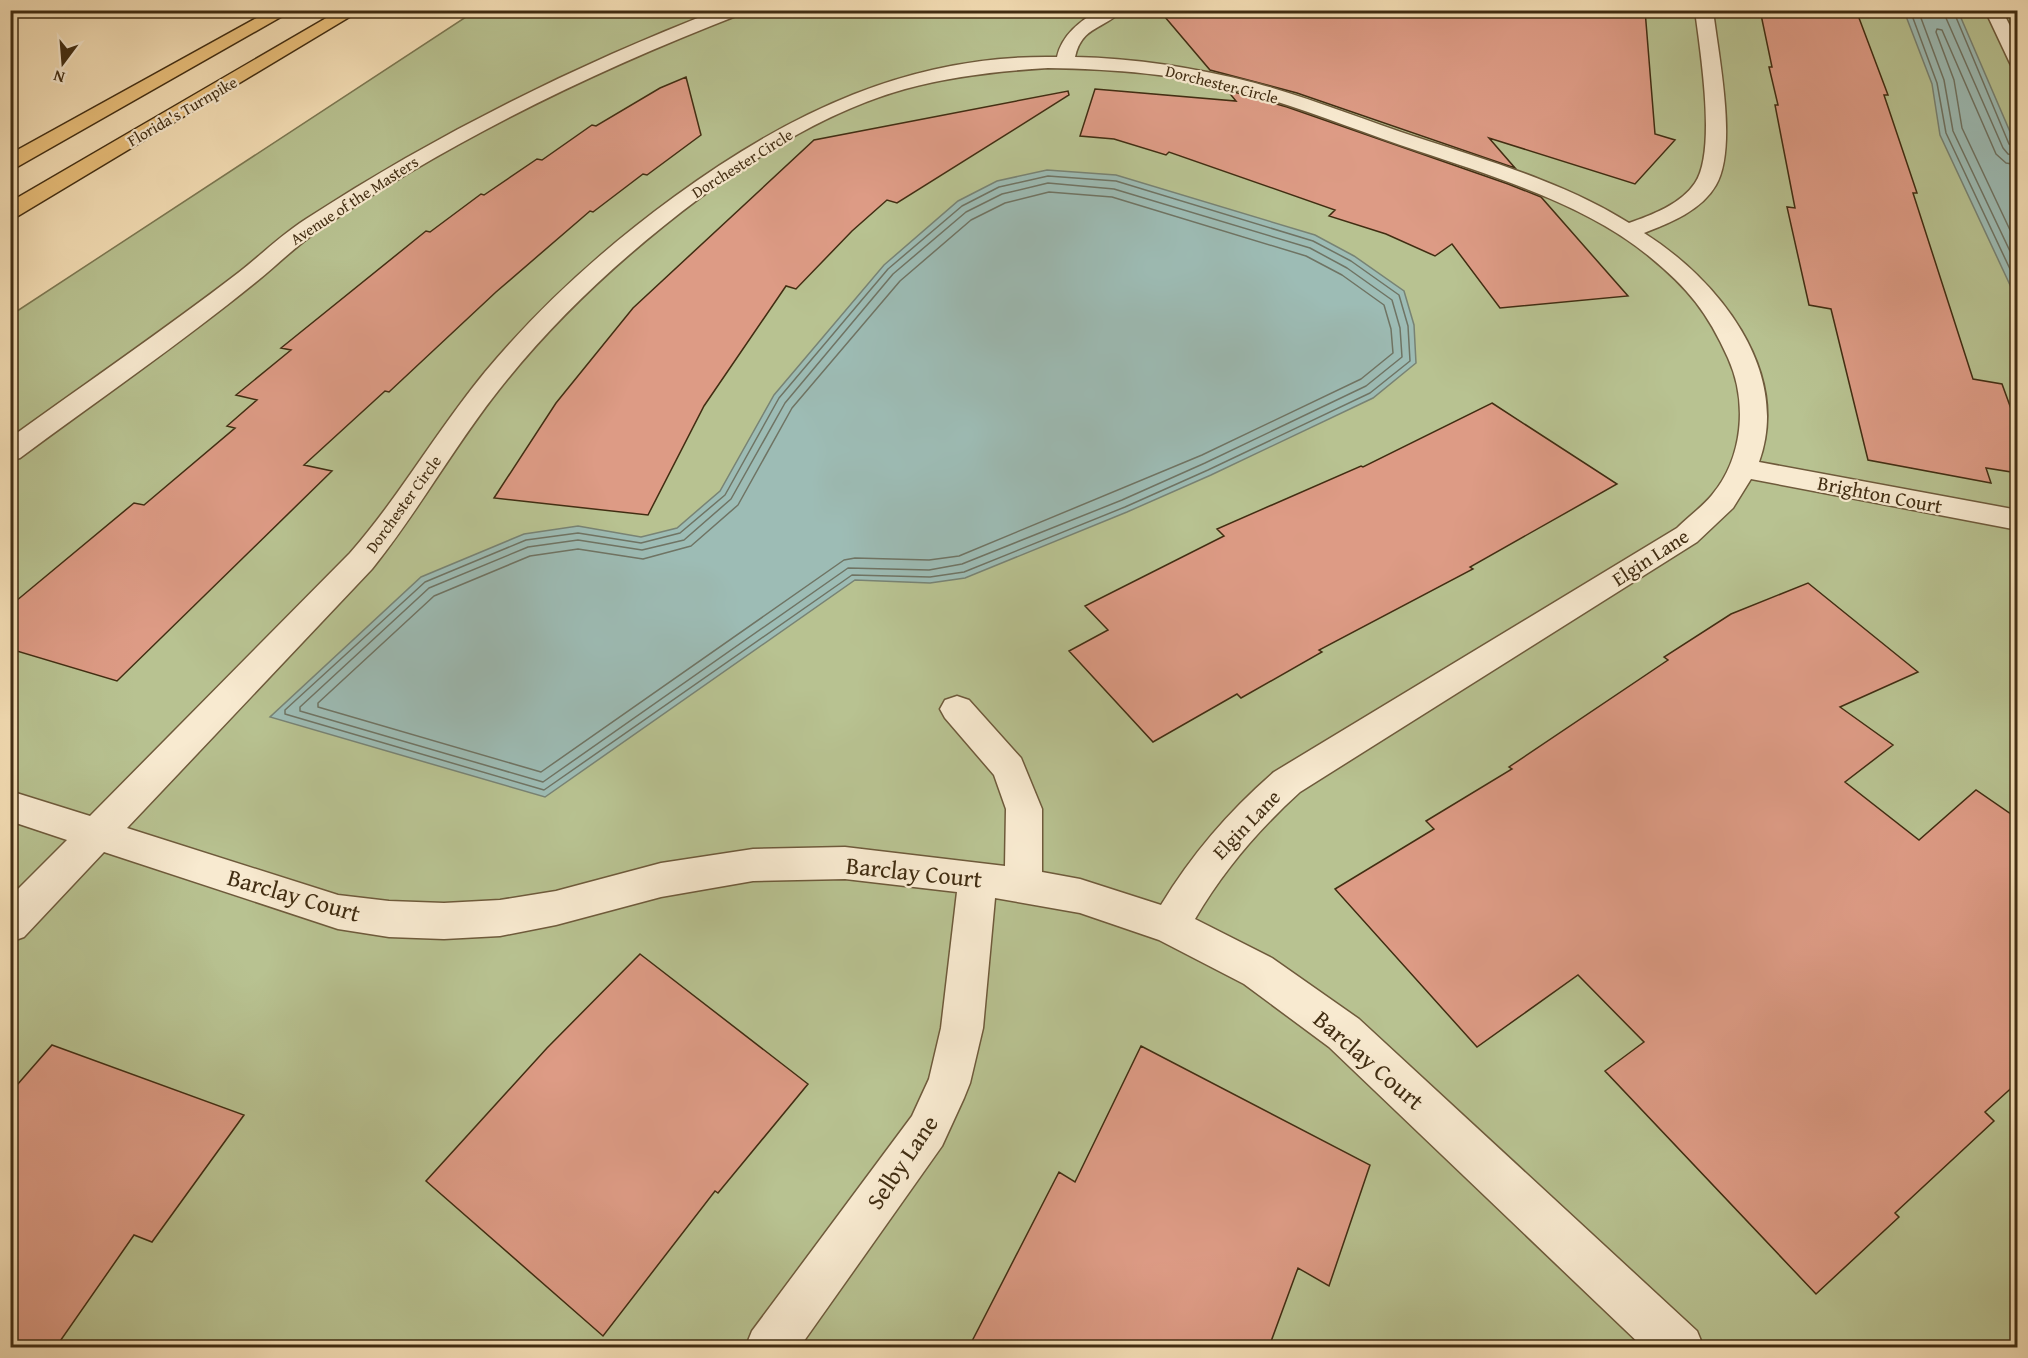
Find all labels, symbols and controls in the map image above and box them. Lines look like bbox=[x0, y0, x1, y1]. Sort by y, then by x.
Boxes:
north arrow bbox=[33, 33, 93, 93]
street label: Dorchester Circle bbox=[1163, 58, 1281, 110]
text: N bbox=[50, 64, 67, 90]
street label: Florida's Turnpike bbox=[123, 70, 241, 152]
street label: Dorchester Circle bbox=[687, 122, 797, 204]
street label: Avenue of the Masters bbox=[285, 150, 423, 250]
street label: Dorchester Circle bbox=[359, 450, 447, 558]
street label: Brighton Court bbox=[1815, 468, 1945, 520]
street label: Elgin Lane bbox=[1606, 521, 1694, 593]
street label: Elgin Lane bbox=[1205, 783, 1287, 865]
street label: Barclay Court bbox=[844, 847, 984, 897]
street label: Barclay Court bbox=[223, 859, 365, 931]
street label: Barclay Court bbox=[1306, 1002, 1432, 1118]
street label: Selby Lane bbox=[858, 1108, 946, 1216]

